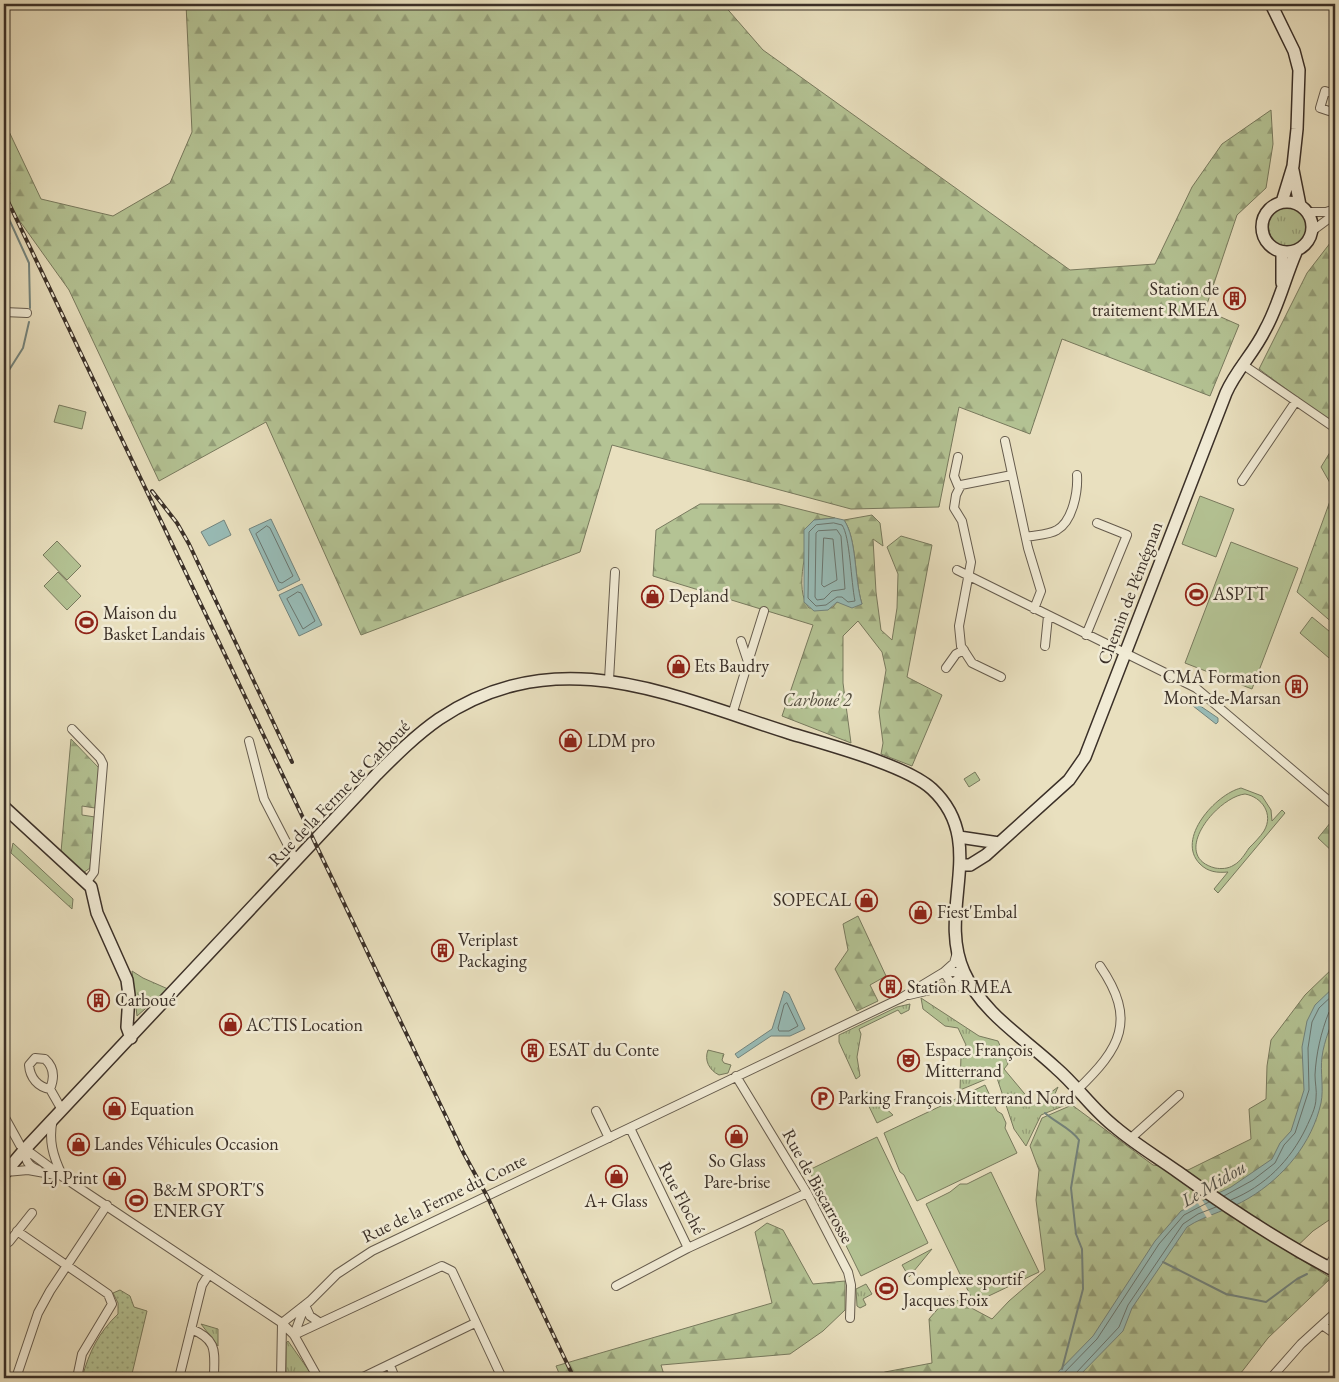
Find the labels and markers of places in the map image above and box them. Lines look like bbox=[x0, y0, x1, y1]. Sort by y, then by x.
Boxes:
place label: Station de traitement RMEA bbox=[1092, 277, 1220, 321]
building icon: Station de traitement RMEA bbox=[1223, 287, 1247, 311]
sports icon: ASPTT bbox=[1185, 582, 1209, 606]
place label: ASPTT bbox=[1212, 582, 1269, 605]
shop icon: Depland bbox=[641, 584, 665, 608]
place label: Depland bbox=[669, 584, 730, 607]
place label: Maison du Basket Landais bbox=[103, 601, 205, 645]
sports icon: Maison du Basket Landais bbox=[75, 611, 99, 635]
shop icon: Ets Baudry bbox=[666, 654, 690, 678]
place label: Ets Baudry bbox=[694, 654, 769, 677]
place label: CMA Formation Mont-de-Marsan bbox=[1163, 665, 1281, 709]
building icon: CMA Formation Mont-de-Marsan bbox=[1285, 675, 1309, 699]
shop icon: LDM pro bbox=[559, 729, 583, 753]
place label: LDM pro bbox=[587, 729, 655, 752]
place label: SOPECAL bbox=[773, 888, 851, 911]
shop icon: SOPECAL bbox=[855, 888, 879, 912]
shop icon: Fiest'Embal bbox=[909, 900, 933, 924]
place label: Fiest'Embal bbox=[937, 900, 1017, 923]
place label: Veriplast Packaging bbox=[458, 928, 527, 972]
building icon: Veriplast Packaging bbox=[430, 938, 454, 962]
building icon: Station RMEA bbox=[879, 975, 903, 999]
place label: Station RMEA bbox=[907, 975, 1012, 998]
building icon: Carboué bbox=[87, 988, 111, 1012]
place label: Carboué bbox=[115, 988, 176, 1011]
shop icon: ACTIS Location bbox=[218, 1013, 242, 1037]
place label: ACTIS Location bbox=[245, 1013, 363, 1036]
building icon: ESAT du Conte bbox=[520, 1038, 544, 1062]
place label: ESAT du Conte bbox=[548, 1038, 659, 1061]
place label: Espace François Mitterrand bbox=[925, 1038, 1033, 1082]
theatre icon: Espace François Mitterrand bbox=[897, 1048, 921, 1072]
parking icon: Parking François Mitterrand Nord bbox=[810, 1086, 834, 1110]
place label: Parking François Mitterrand Nord bbox=[838, 1086, 1075, 1109]
shop icon: Equation bbox=[102, 1097, 126, 1121]
place label: Equation bbox=[130, 1097, 195, 1120]
shop icon: So Glass Pare-brise bbox=[725, 1124, 749, 1148]
shop icon: Landes Véhicules Occasion bbox=[66, 1132, 90, 1156]
place label: Landes Véhicules Occasion bbox=[94, 1132, 279, 1155]
place label: So Glass Pare-brise bbox=[704, 1149, 770, 1193]
shop icon: A+ Glass bbox=[604, 1164, 628, 1188]
place label: LJ Print bbox=[42, 1166, 98, 1189]
shop icon: LJ Print bbox=[102, 1166, 126, 1190]
place label: B&M SPORT'S ENERGY bbox=[153, 1178, 264, 1222]
sports icon: B&M SPORT'S ENERGY bbox=[125, 1188, 149, 1212]
place label: A+ Glass bbox=[584, 1189, 648, 1212]
place label: Complexe sportif Jacques Foix bbox=[901, 1267, 1025, 1311]
sports icon: Complexe sportif Jacques Foix bbox=[875, 1277, 899, 1301]

